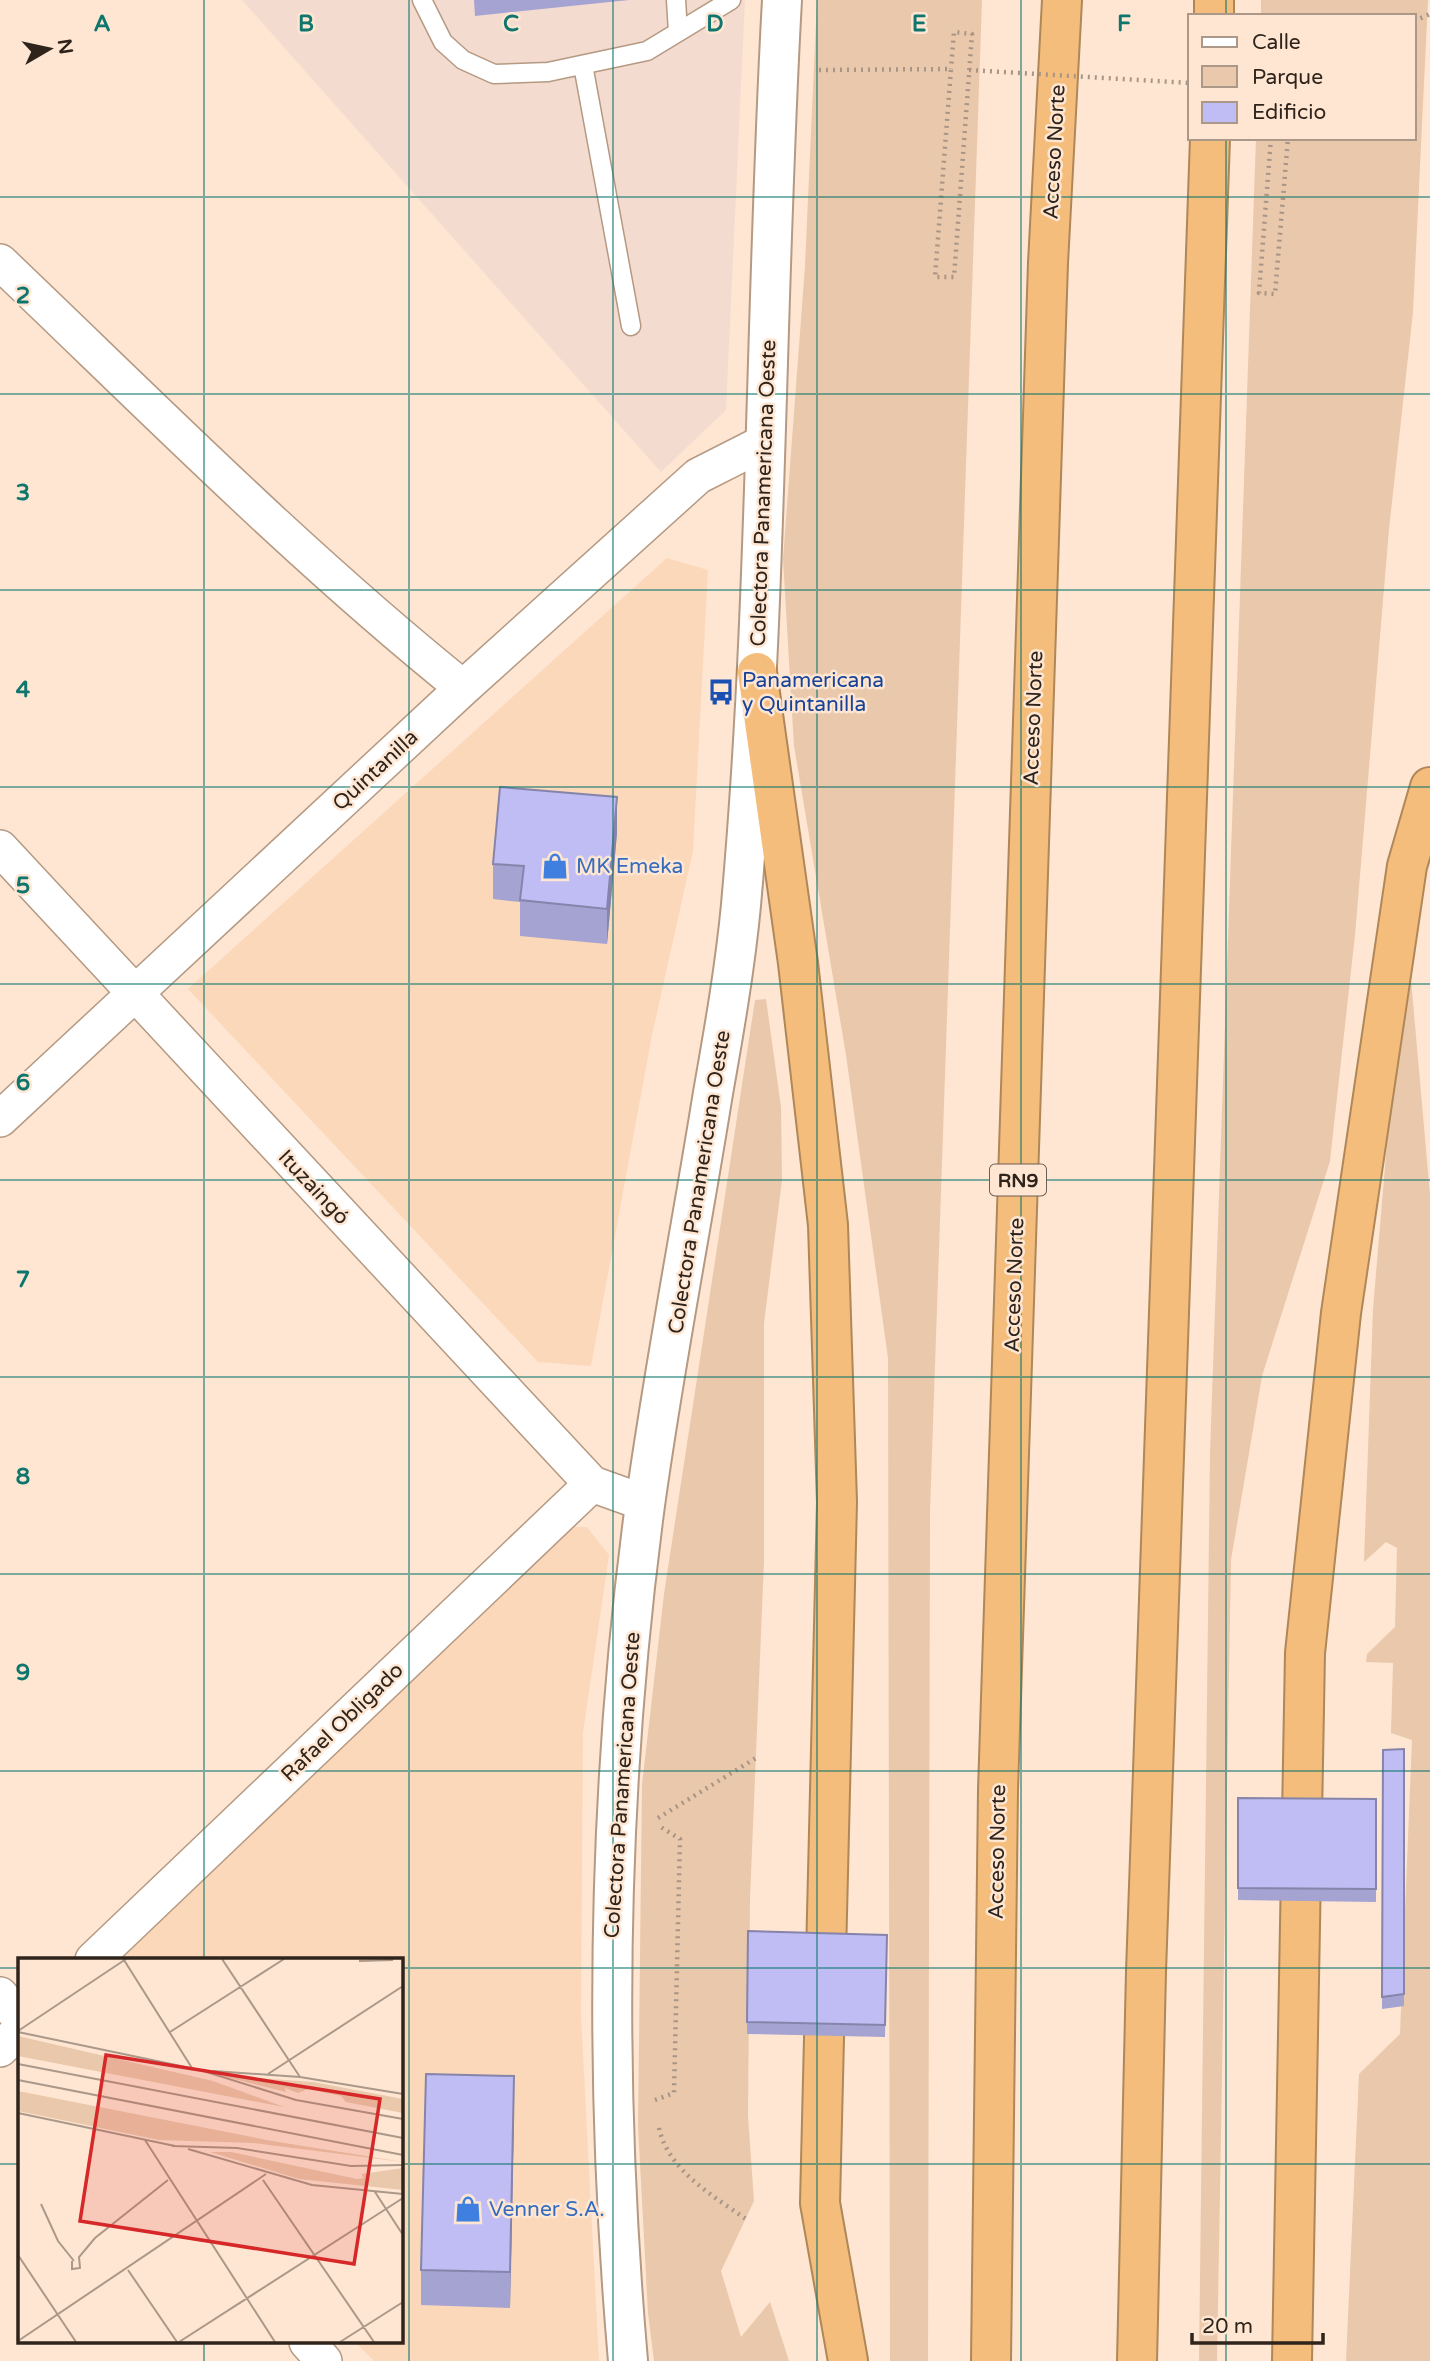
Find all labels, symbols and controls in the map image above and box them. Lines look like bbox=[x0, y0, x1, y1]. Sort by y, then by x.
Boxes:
text: A bbox=[93, 10, 111, 38]
text: B bbox=[298, 10, 314, 38]
text: C bbox=[503, 10, 519, 38]
text: D bbox=[706, 10, 724, 38]
text: E bbox=[912, 10, 926, 38]
text: F bbox=[1117, 10, 1131, 38]
north arrow bbox=[14, 14, 84, 84]
legend bbox=[1188, 14, 1416, 140]
text: Calle bbox=[1252, 30, 1301, 55]
text: N bbox=[53, 37, 77, 56]
text: Parque bbox=[1252, 65, 1323, 90]
street label: Acceso Norte bbox=[1038, 84, 1071, 220]
text: Edificio bbox=[1252, 100, 1326, 125]
text: 2 bbox=[16, 282, 30, 310]
street label: Colectora Panamericana Oeste bbox=[746, 339, 781, 647]
text: 3 bbox=[16, 479, 30, 507]
street label: Acceso Norte bbox=[1019, 650, 1048, 786]
place label: Panamericana y Quintanilla bbox=[742, 668, 884, 717]
text: 4 bbox=[16, 676, 31, 704]
bus stop icon: Panamericana y Quintanilla bbox=[706, 677, 736, 707]
street label: Quintanilla bbox=[327, 725, 423, 816]
shop icon: MK Emeka bbox=[540, 851, 570, 881]
place label: MK Emeka bbox=[576, 854, 683, 879]
text: 5 bbox=[16, 872, 30, 900]
street label: Colectora Panamericana Oeste bbox=[663, 1028, 736, 1336]
text: 6 bbox=[16, 1069, 30, 1097]
street label: Ituzaingó bbox=[273, 1145, 354, 1230]
road number: RN9 bbox=[990, 1164, 1046, 1196]
street label: Acceso Norte bbox=[1000, 1217, 1029, 1353]
text: 7 bbox=[16, 1266, 30, 1294]
text: 8 bbox=[16, 1463, 30, 1491]
street label: Colectora Panamericana Oeste bbox=[599, 1631, 646, 1939]
street label: Rafael Obligado bbox=[276, 1658, 409, 1787]
text: 9 bbox=[16, 1659, 30, 1687]
street label: Acceso Norte bbox=[984, 1784, 1011, 1920]
inset map bbox=[18, 1958, 402, 2344]
shop icon: Venner S.A. bbox=[453, 2194, 483, 2224]
place label: Venner S.A. bbox=[489, 2197, 605, 2222]
scale bar bbox=[1192, 2302, 1323, 2346]
text: 20 m bbox=[1202, 2314, 1253, 2339]

